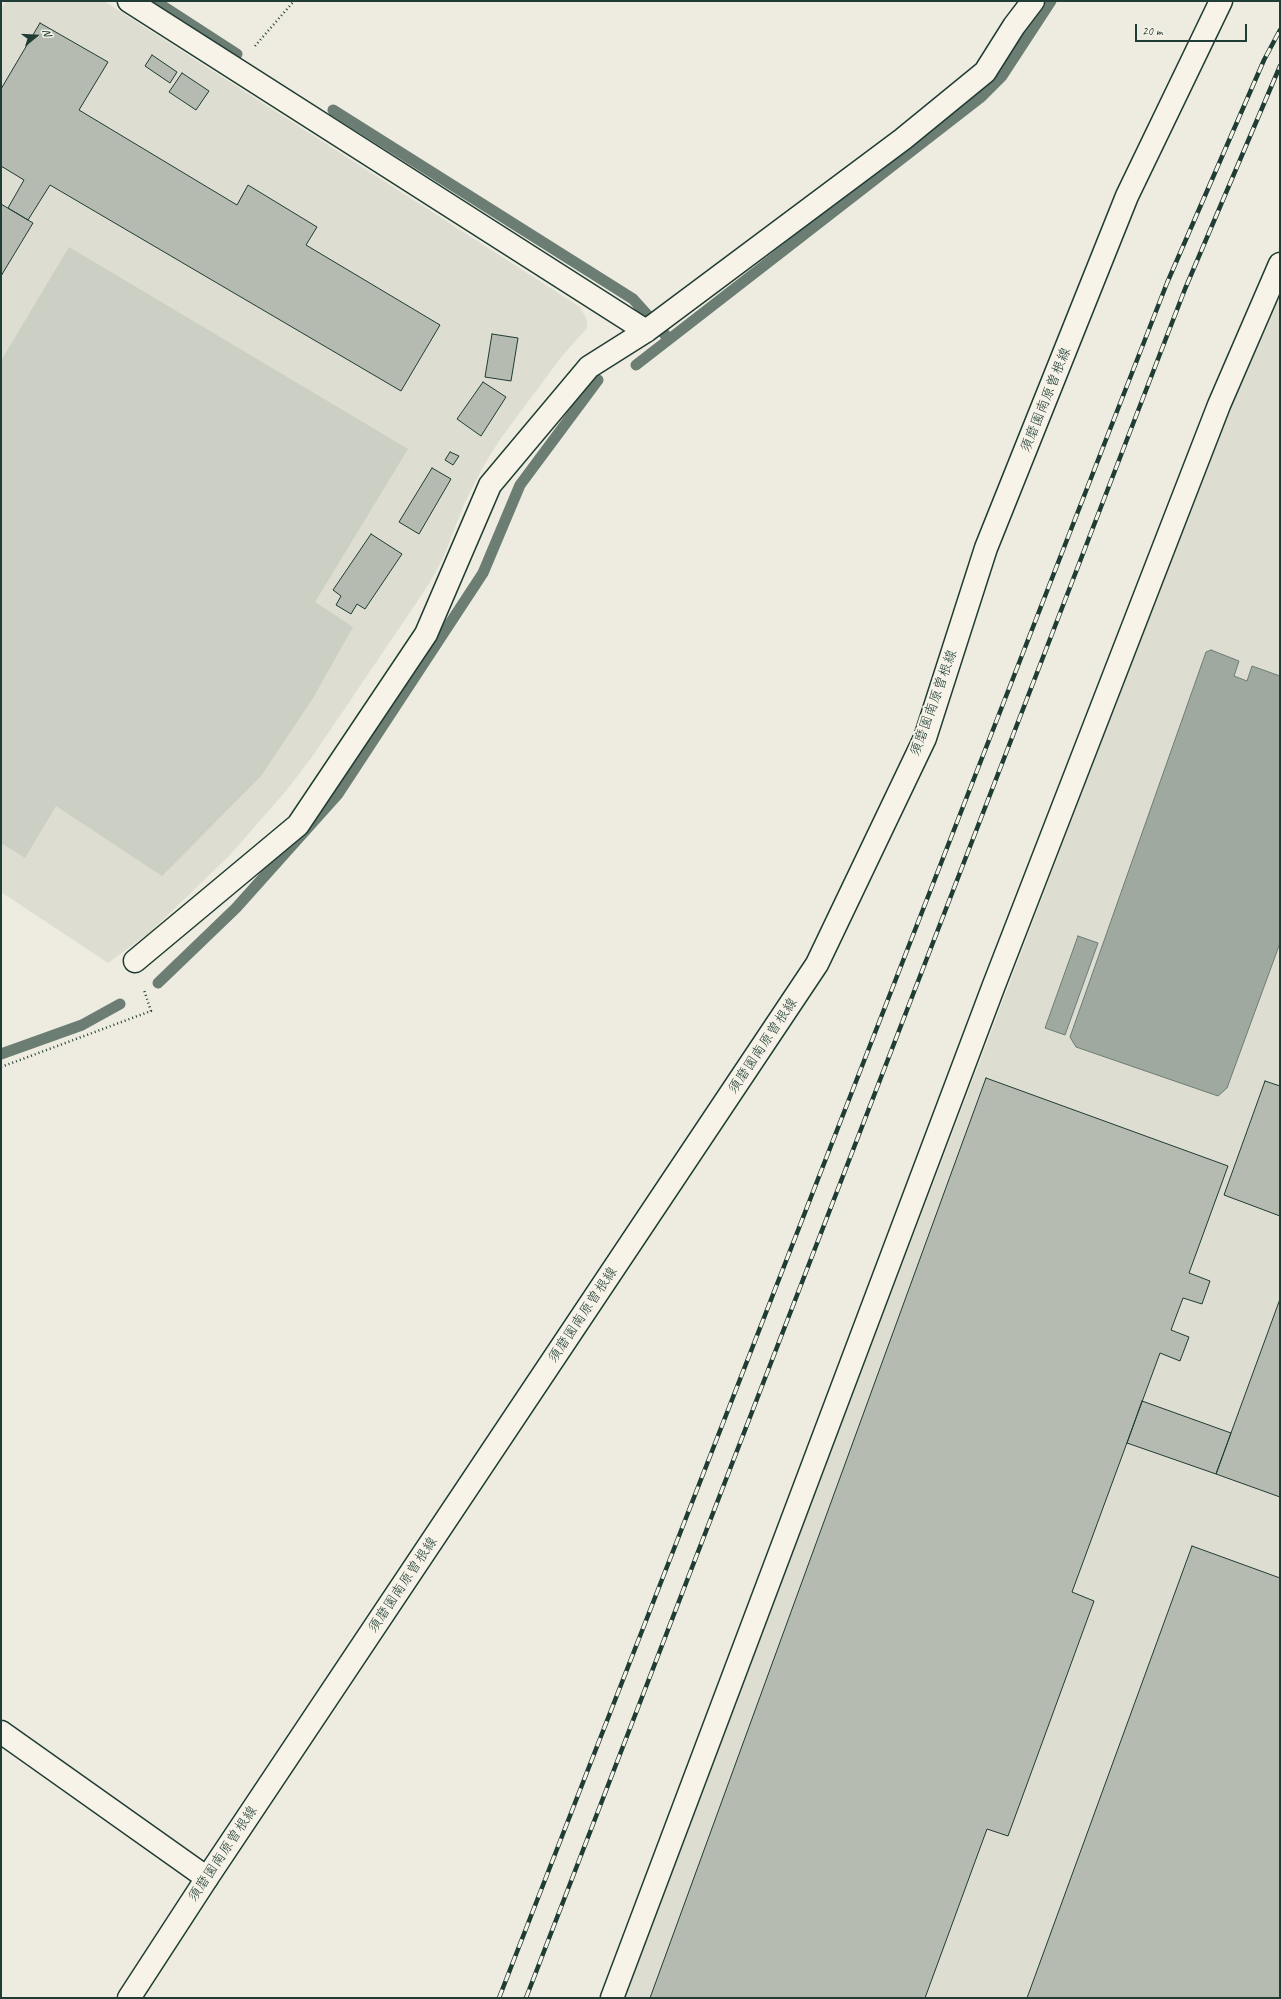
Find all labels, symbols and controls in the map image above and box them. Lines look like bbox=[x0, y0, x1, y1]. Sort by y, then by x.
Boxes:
north arrow bbox=[16, 16, 56, 56]
scale bar bbox=[1137, 16, 1249, 42]
text: 20 m bbox=[1142, 23, 1162, 39]
text: N bbox=[40, 27, 55, 38]
street label: 須磨園南原曽根線 bbox=[1017, 345, 1075, 455]
street label: 須磨園南原曽根線 bbox=[907, 648, 961, 758]
street label: 須磨園南原曽根線 bbox=[725, 995, 801, 1097]
street label: 須磨園南原曽根線 bbox=[545, 1264, 621, 1366]
street label: 須磨園南原曽根線 bbox=[365, 1534, 441, 1636]
street label: 須磨園南原曽根線 bbox=[185, 1803, 261, 1905]

